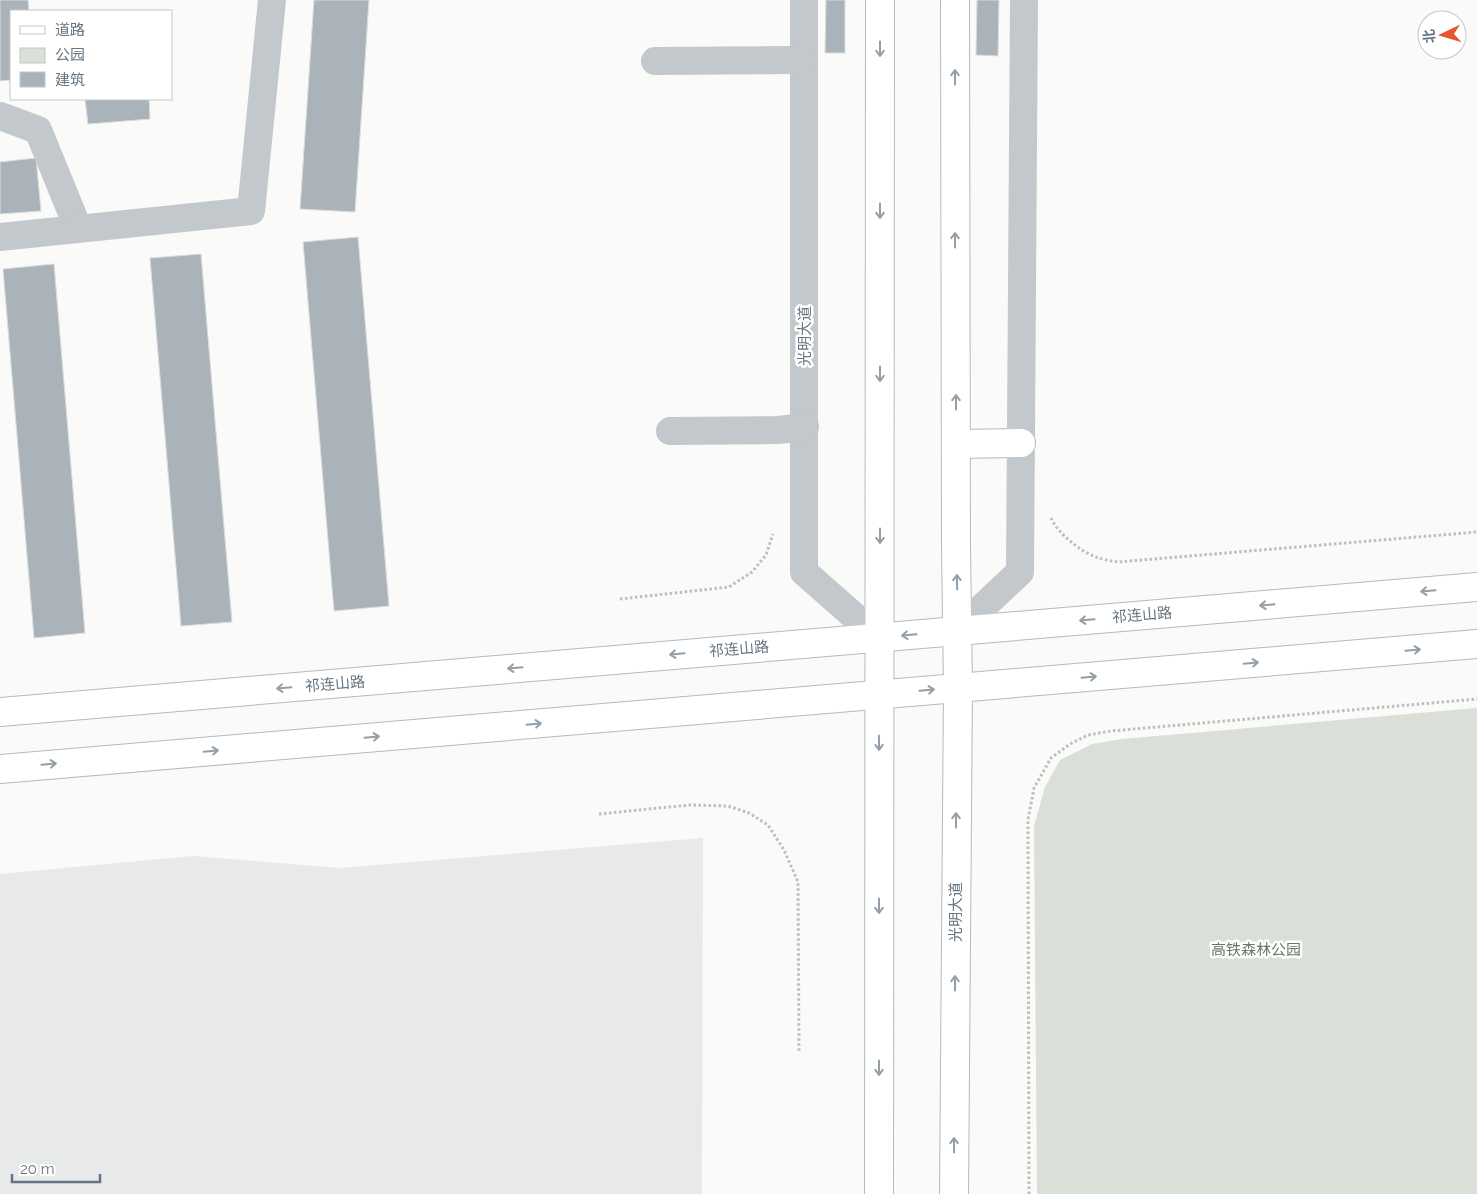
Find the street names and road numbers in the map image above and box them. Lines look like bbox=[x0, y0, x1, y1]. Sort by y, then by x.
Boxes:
street label: 光明大道 bbox=[796, 306, 814, 366]
street label: 祁连山路 bbox=[1111, 603, 1173, 627]
street label: 祁连山路 bbox=[708, 637, 770, 661]
street label: 祁连山路 bbox=[304, 672, 366, 696]
street label: 光明大道 bbox=[947, 882, 965, 942]

